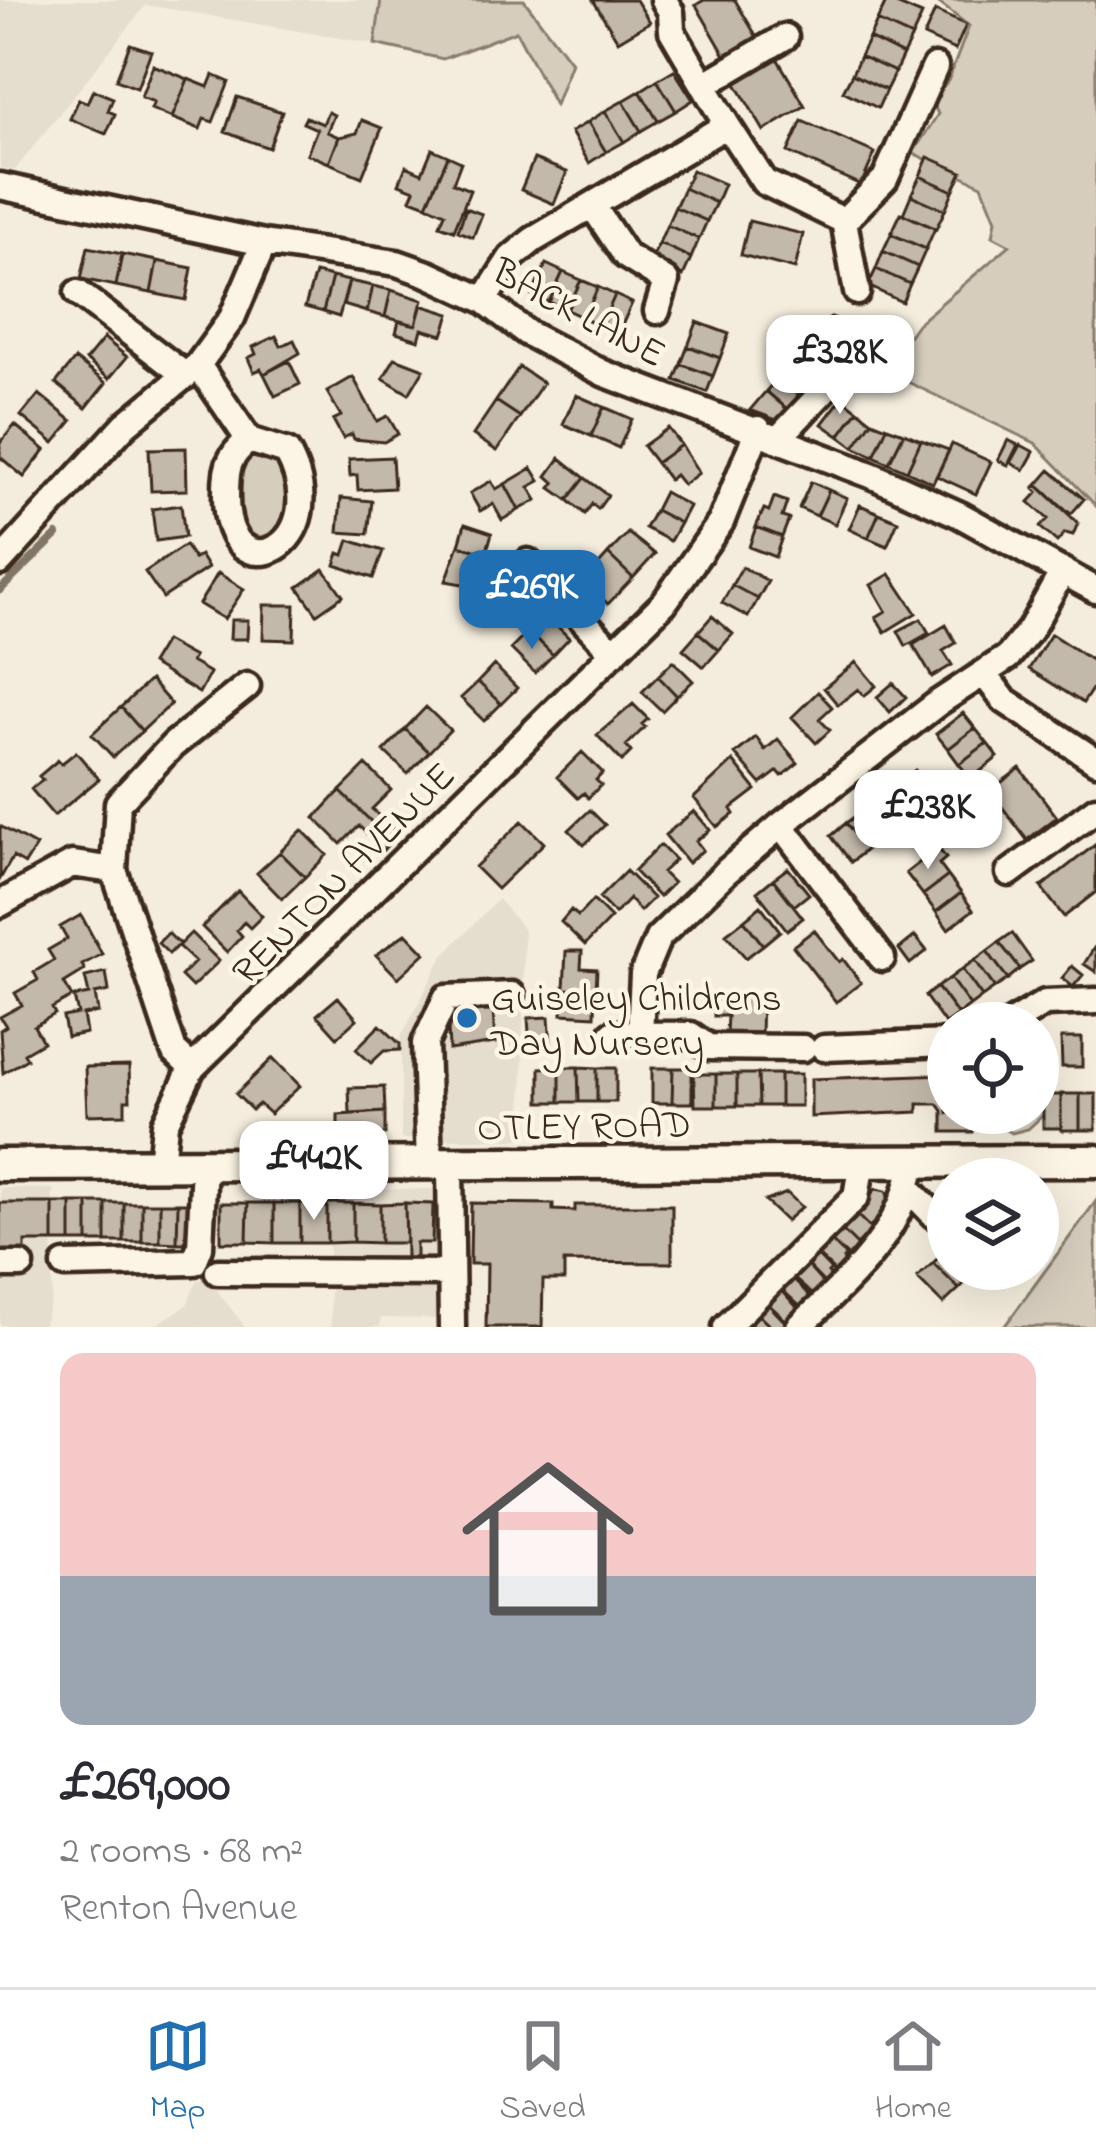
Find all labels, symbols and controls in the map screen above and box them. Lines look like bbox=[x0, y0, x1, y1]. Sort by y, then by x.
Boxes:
street label: BACK LANE bbox=[480, 245, 675, 384]
pin: £328K bbox=[756, 315, 924, 417]
text: £328K bbox=[793, 325, 887, 382]
pin: £269K bbox=[448, 550, 616, 652]
text: £269K bbox=[486, 560, 578, 617]
street label: RENTON AVENUE bbox=[220, 750, 470, 1000]
pin: £238K bbox=[844, 770, 1012, 872]
text: £238K bbox=[881, 780, 975, 837]
place label: Guiseley Childrens Day Nursery bbox=[490, 972, 782, 1074]
map controls bbox=[927, 1002, 1059, 1290]
button: locate bbox=[927, 1002, 1059, 1134]
marker: Guiseley Childrens Day Nursery bbox=[454, 1005, 480, 1031]
street label: OTLEY ROAD bbox=[477, 1098, 692, 1159]
pin: £442K bbox=[230, 1121, 398, 1223]
text: £442K bbox=[266, 1131, 362, 1188]
button: layers bbox=[927, 1158, 1059, 1290]
icon: home bbox=[440, 1431, 656, 1647]
text: £269,000 bbox=[60, 1749, 230, 1824]
text: 2 rooms · 68 m² bbox=[60, 1824, 303, 1881]
text: Renton Avenue bbox=[60, 1881, 297, 1938]
tab: Map bbox=[145, 2013, 211, 2133]
tab: Saved bbox=[500, 2013, 586, 2133]
tab: Home bbox=[875, 2013, 951, 2133]

